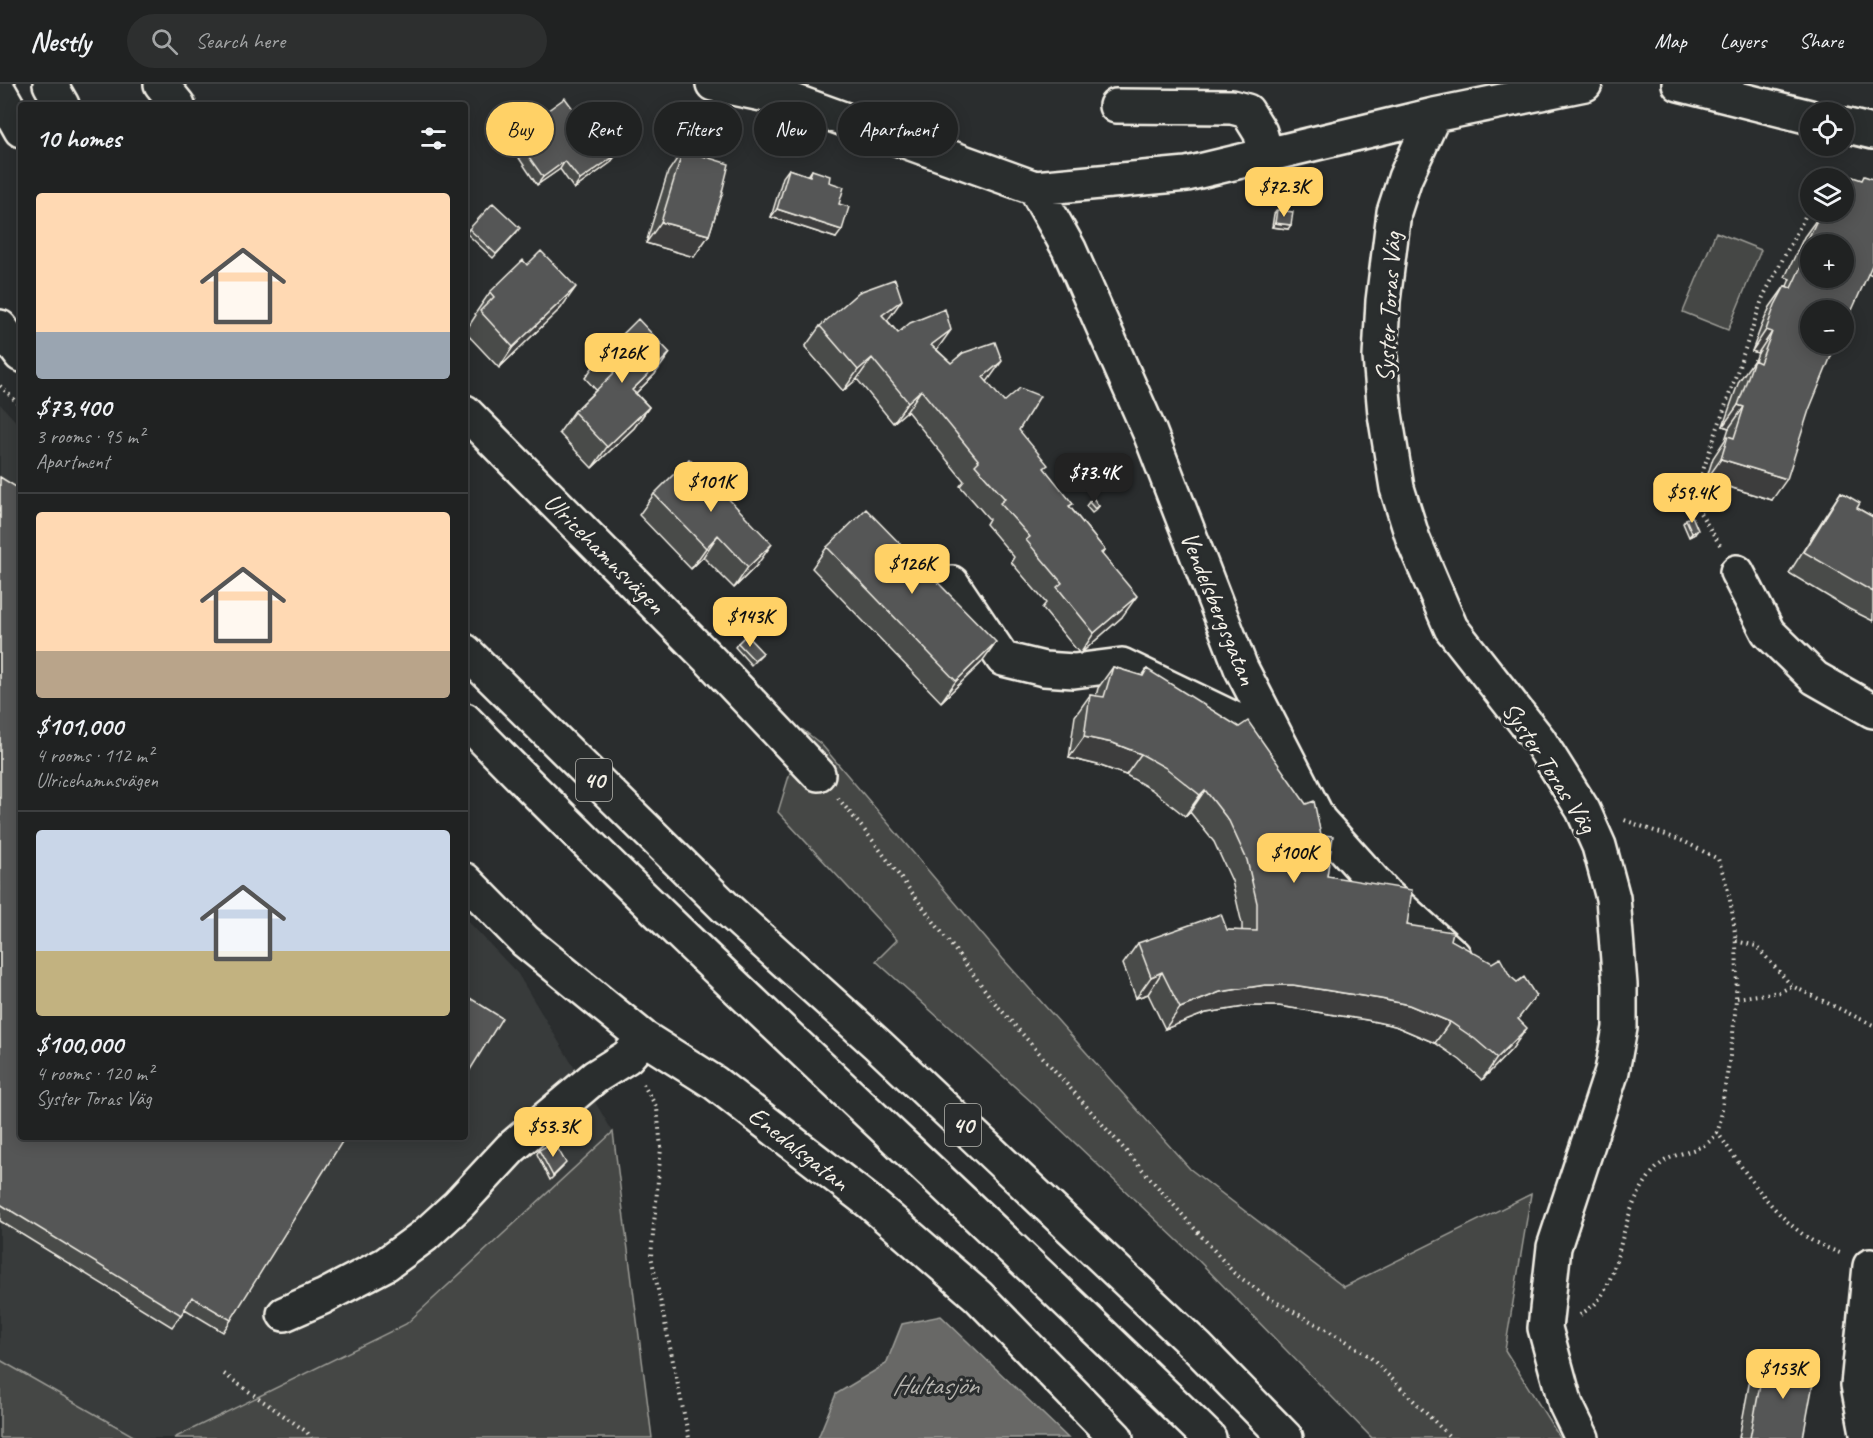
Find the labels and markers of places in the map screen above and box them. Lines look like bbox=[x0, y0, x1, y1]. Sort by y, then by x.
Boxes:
pin: $72.3K bbox=[1235, 167, 1333, 218]
pin: $126K bbox=[580, 333, 664, 384]
pin: $73.4K bbox=[1045, 453, 1143, 504]
pin: $101K bbox=[669, 462, 753, 513]
pin: $59.4K bbox=[1643, 473, 1741, 524]
pin: $126K bbox=[870, 544, 954, 595]
pin: $143K bbox=[708, 597, 792, 648]
pin: $100K bbox=[1252, 833, 1336, 884]
pin: $53.3K bbox=[504, 1107, 602, 1158]
pin: $153K bbox=[1741, 1349, 1825, 1400]

